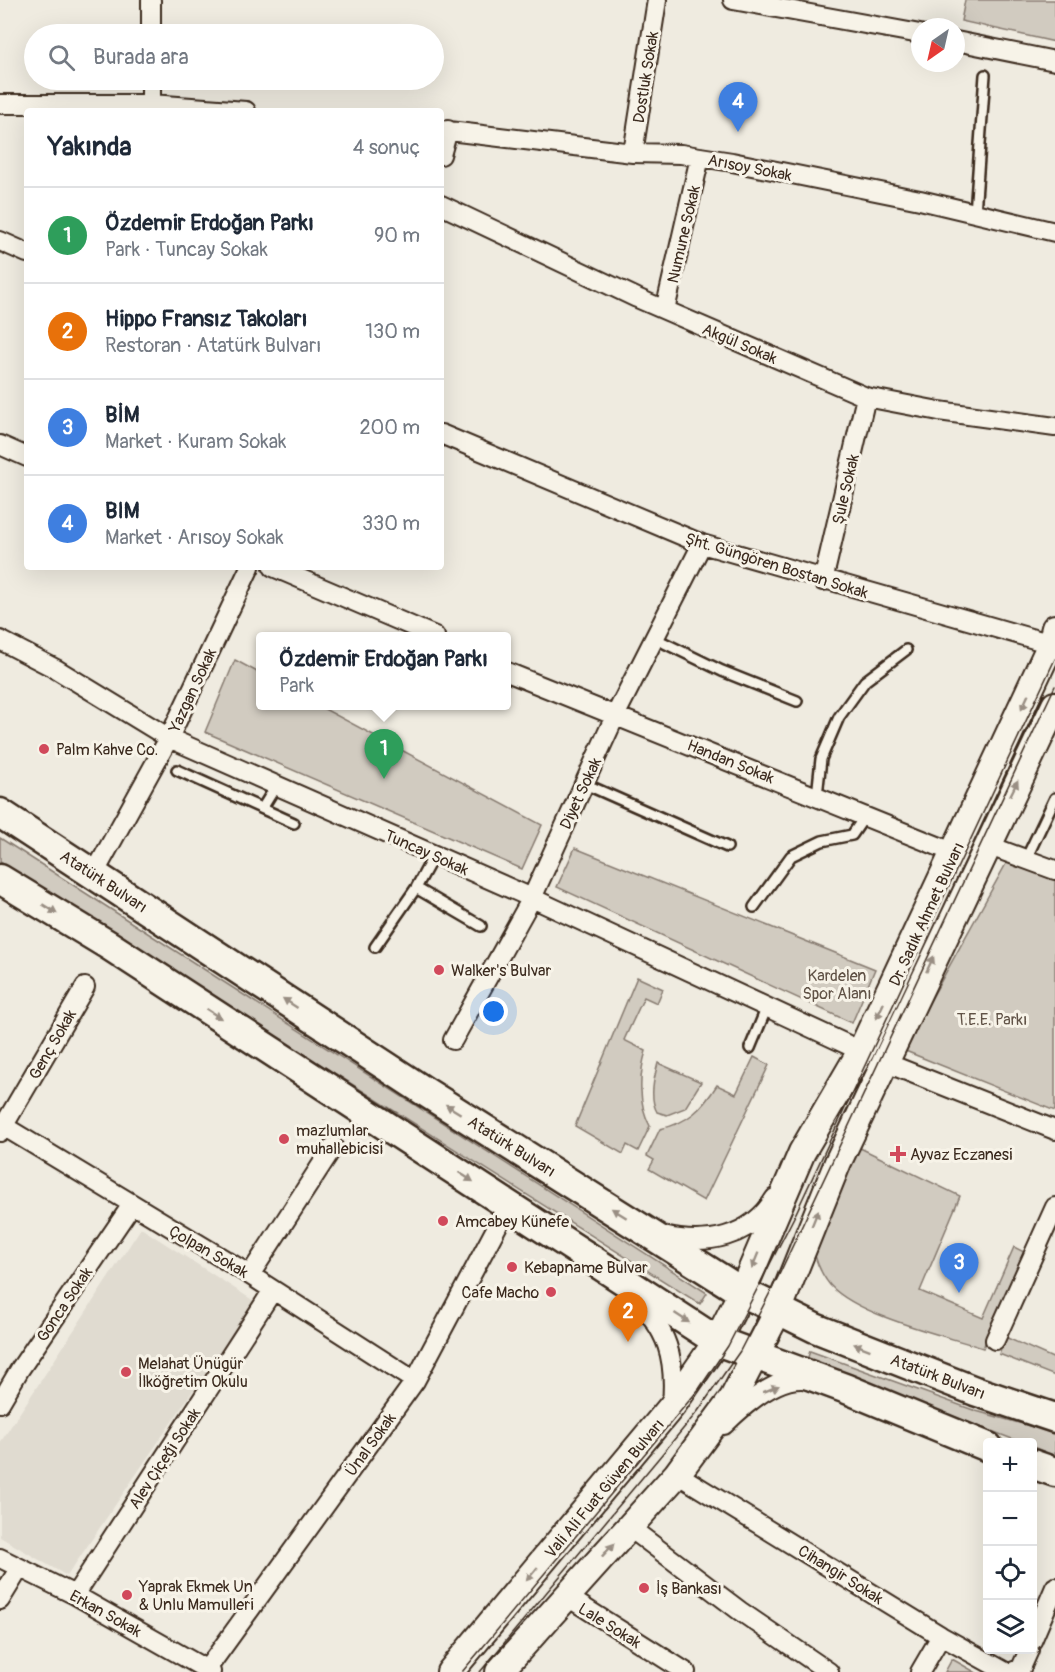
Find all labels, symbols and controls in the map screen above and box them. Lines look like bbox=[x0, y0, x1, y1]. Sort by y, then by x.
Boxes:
north arrow bbox=[911, 18, 965, 72]
search box bbox=[24, 24, 444, 90]
street label: Dostluk Sokak bbox=[629, 29, 663, 125]
icon: search bbox=[45, 41, 78, 74]
text: Burada ara bbox=[93, 43, 189, 71]
pin: 4 bbox=[718, 82, 758, 132]
text: Yakında bbox=[48, 131, 132, 163]
text: 4 sonuç bbox=[353, 135, 420, 160]
street label: Arısoy Sokak bbox=[706, 150, 794, 186]
street label: Numune Sokak bbox=[663, 183, 705, 285]
text: Özdemir Erdoğan Parkı bbox=[105, 209, 314, 237]
text: 1 bbox=[64, 223, 71, 248]
text: 90 m bbox=[374, 223, 420, 248]
text: Park · Tuncay Sokak bbox=[105, 237, 268, 262]
text: Hippo Fransız Takoları bbox=[105, 305, 307, 333]
text: 2 bbox=[62, 319, 73, 344]
text: 130 m bbox=[365, 319, 420, 344]
street label: Akgül Sokak bbox=[699, 319, 780, 369]
text: Restoran · Atatürk Bulvarı bbox=[105, 333, 321, 358]
text: BİM bbox=[105, 401, 139, 429]
text: 3 bbox=[62, 415, 73, 440]
text: 200 m bbox=[359, 415, 420, 440]
text: Market · Kuram Sokak bbox=[105, 429, 286, 454]
street label: Şule Sokak bbox=[828, 452, 864, 526]
text: BIM bbox=[105, 497, 140, 525]
text: 4 bbox=[62, 511, 73, 536]
text: 330 m bbox=[362, 511, 420, 536]
text: Market · Arısoy Sokak bbox=[105, 525, 284, 550]
street label: Şht. Güngören Bostan Sokak bbox=[683, 529, 871, 603]
popup bbox=[256, 632, 511, 710]
street label: Yazgan Sokak bbox=[164, 645, 221, 737]
text: Özdemir Erdoğan Parkı bbox=[279, 645, 488, 673]
text: Park bbox=[279, 673, 314, 698]
one-way arrow bbox=[1020, 693, 1029, 710]
pin: 1 bbox=[364, 730, 404, 779]
street label: Handan Sokak bbox=[684, 735, 777, 789]
place label: Palm Kahve Co. bbox=[56, 740, 158, 760]
marker: Palm Kahve Co. bbox=[37, 742, 51, 756]
street label: Diyet Sokak bbox=[556, 754, 606, 832]
one-way arrow bbox=[1010, 779, 1019, 796]
street label: Tuncay Sokak bbox=[381, 825, 472, 880]
street label: Dr. Sadık Ahmet Bulvarı bbox=[885, 839, 969, 989]
street label: Atatürk Bulvarı bbox=[56, 846, 151, 917]
one-way arrow bbox=[42, 904, 58, 915]
one-way arrow bbox=[926, 955, 935, 972]
place label: Walker's Bulvar bbox=[451, 961, 552, 981]
marker: Walker's Bulvar bbox=[432, 963, 446, 977]
park label: Kardelen Spor Alanı bbox=[802, 966, 872, 1004]
your location bbox=[479, 997, 508, 1026]
one-way arrow bbox=[282, 998, 298, 1009]
one-way arrow bbox=[875, 1003, 884, 1020]
street label: Genç Sokak bbox=[25, 1006, 81, 1083]
one-way arrow bbox=[206, 1009, 222, 1020]
park label: T.E.E. Parkı bbox=[957, 1010, 1027, 1030]
one-way arrow bbox=[445, 1104, 461, 1115]
street label: Atatürk Bulvarı bbox=[464, 1112, 559, 1182]
place label: mazlumlar muhallebicisi bbox=[296, 1121, 383, 1159]
marker: mazlumlar muhallebicisi bbox=[277, 1132, 291, 1146]
place label: Ayvaz Eczanesi bbox=[910, 1145, 1013, 1165]
marker: Ayvaz Eczanesi bbox=[891, 1147, 905, 1161]
one-way arrow bbox=[458, 1171, 474, 1182]
one-way arrow bbox=[611, 1207, 627, 1218]
one-way arrow bbox=[810, 1208, 820, 1226]
place label: Amcabey Künefe bbox=[455, 1212, 569, 1232]
marker: Amcabey Künefe bbox=[436, 1214, 450, 1228]
street label: Çolpan Sokak bbox=[165, 1221, 252, 1283]
pin: 3 bbox=[940, 1244, 978, 1293]
one-way arrow bbox=[750, 1252, 760, 1270]
place label: Kebapname Bulvar bbox=[524, 1258, 648, 1278]
marker: Kebapname Bulvar bbox=[505, 1260, 519, 1274]
street label: Gonca Sokak bbox=[33, 1263, 97, 1346]
place label: Cafe Macho bbox=[462, 1283, 539, 1303]
marker: Cafe Macho bbox=[544, 1285, 558, 1299]
pin: 2 bbox=[608, 1292, 648, 1342]
one-way arrow bbox=[674, 1312, 690, 1324]
one-way arrow bbox=[853, 1342, 871, 1352]
street label: Atatürk Bulvarı bbox=[887, 1350, 988, 1404]
place label: Melahat Ünügür İlköğretim Okulu bbox=[138, 1354, 248, 1392]
marker: Melahat Ünügür İlköğretim Okulu bbox=[119, 1365, 133, 1379]
one-way arrow bbox=[762, 1384, 780, 1394]
street label: Alev Çiçeği Sokak bbox=[125, 1404, 205, 1513]
street label: Ünal Sokak bbox=[341, 1409, 401, 1480]
street label: Vali Ali Fuat Güven Bulvarı bbox=[541, 1415, 669, 1562]
map controls bbox=[983, 1438, 1037, 1654]
button: + bbox=[983, 1438, 1037, 1492]
button: − bbox=[983, 1492, 1037, 1546]
street label: Cihangir Sokak bbox=[794, 1541, 887, 1609]
one-way arrow bbox=[601, 1543, 615, 1558]
button: locate bbox=[983, 1546, 1037, 1600]
one-way arrow bbox=[526, 1566, 539, 1581]
place label: Yaprak Ekmek Un & Unlu Mamulleri bbox=[138, 1577, 254, 1615]
place label: İş Bankası bbox=[656, 1579, 722, 1599]
marker: İş Bankası bbox=[637, 1581, 651, 1595]
street label: Erkan Sokak bbox=[66, 1586, 145, 1642]
marker: Yaprak Ekmek Un & Unlu Mamulleri bbox=[120, 1588, 134, 1602]
street label: Lale Sokak bbox=[574, 1599, 645, 1653]
button: layers bbox=[983, 1600, 1037, 1654]

